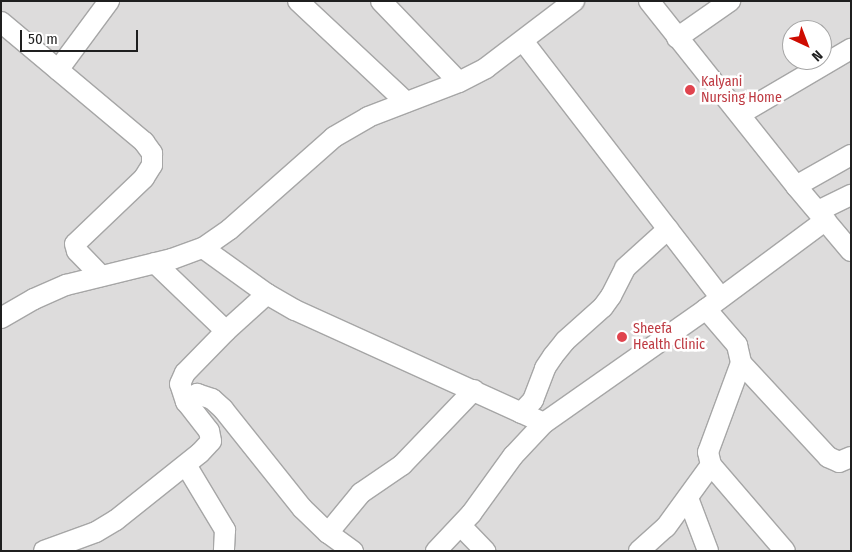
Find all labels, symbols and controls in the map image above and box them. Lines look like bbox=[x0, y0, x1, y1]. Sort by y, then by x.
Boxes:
scale bar bbox=[22, 20, 140, 52]
north arrow bbox=[782, 20, 832, 70]
text: 50 m bbox=[28, 30, 58, 48]
text: N bbox=[808, 47, 826, 65]
place label: Kalyani Nursing Home bbox=[701, 74, 782, 106]
marker: Kalyani Nursing Home bbox=[683, 83, 697, 97]
place label: Sheefa Health Clinic bbox=[633, 321, 705, 354]
marker: Sheefa Health Clinic bbox=[615, 330, 629, 344]

